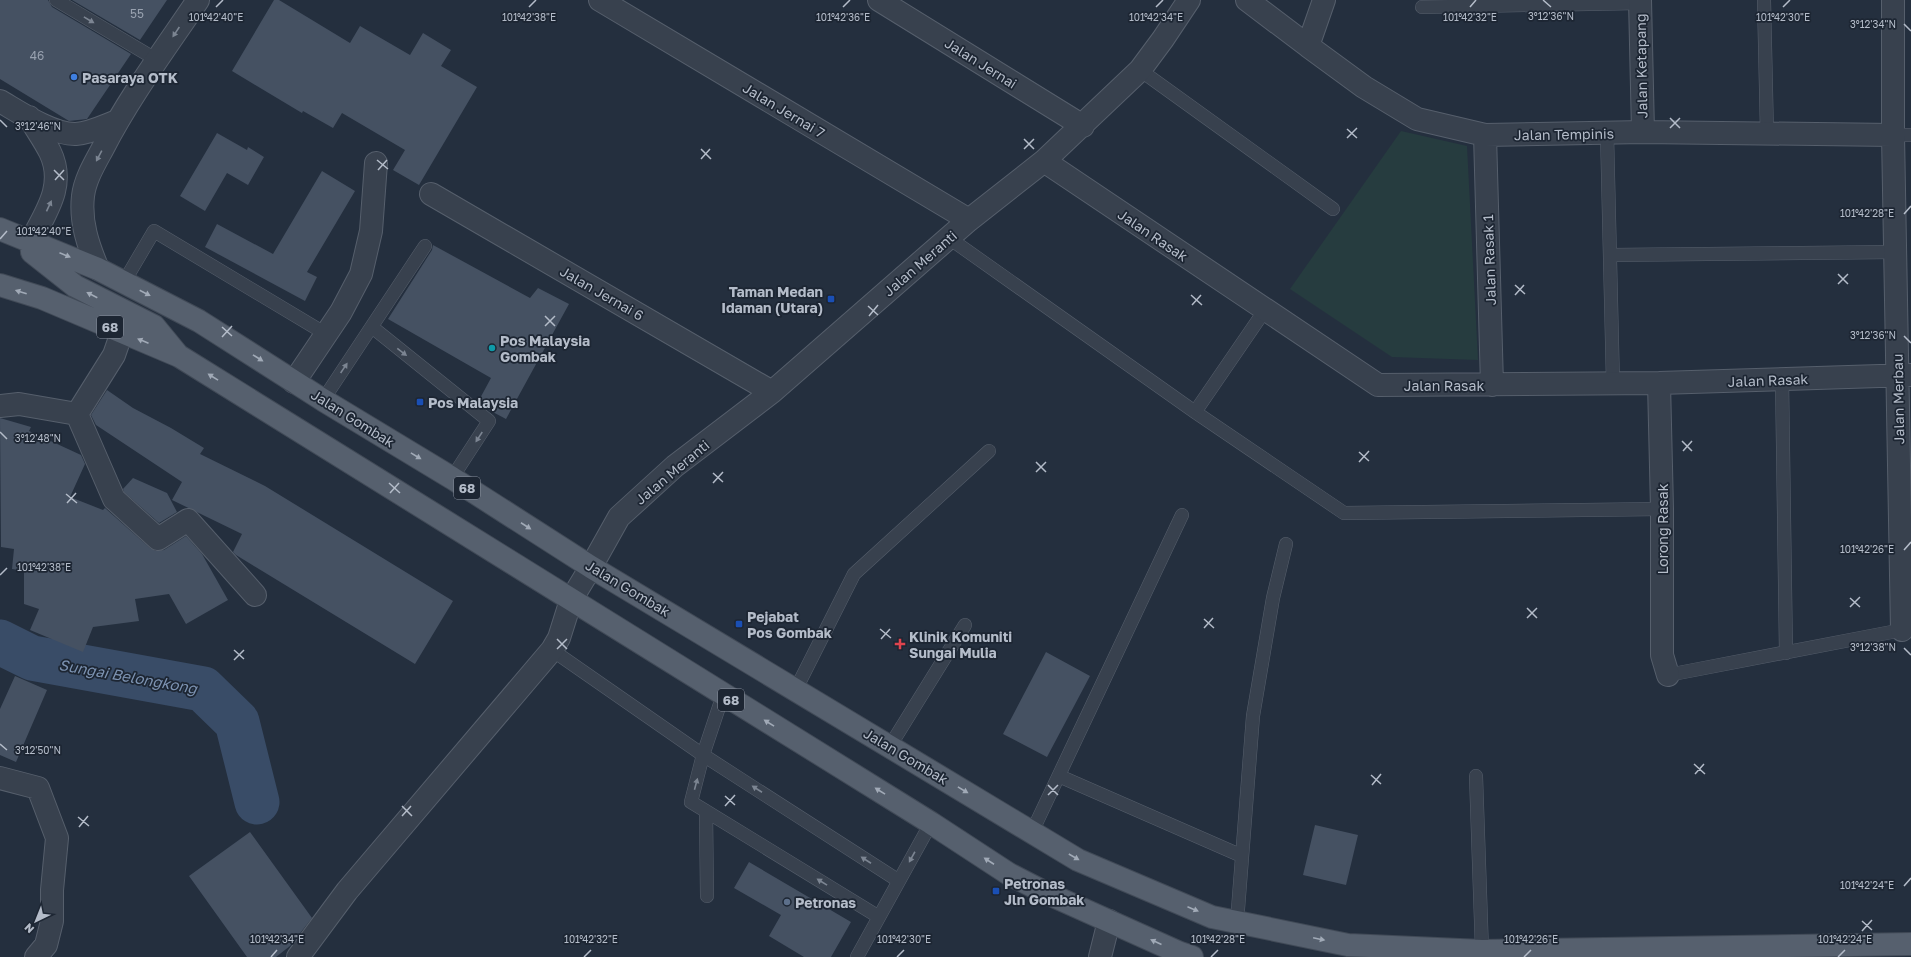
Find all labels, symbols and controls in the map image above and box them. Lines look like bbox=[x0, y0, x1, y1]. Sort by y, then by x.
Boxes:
house number: 55 bbox=[130, 6, 144, 21]
text: 3°12'36"N bbox=[1528, 10, 1574, 22]
text: 101°42'40"E bbox=[189, 11, 243, 23]
text: 101°42'38"E bbox=[502, 11, 556, 23]
text: 101°42'36"E bbox=[816, 11, 870, 23]
text: 101°42'34"E bbox=[1129, 11, 1183, 23]
text: 101°42'32"E bbox=[1443, 11, 1497, 23]
text: 101°42'30"E bbox=[1756, 11, 1810, 23]
street label: Jalan Ketapang bbox=[1632, 13, 1650, 119]
one-way arrow bbox=[83, 16, 95, 23]
text: 3°12'34"N bbox=[1850, 18, 1896, 30]
one-way arrow bbox=[172, 27, 180, 38]
street label: Jalan Jernai bbox=[942, 34, 1020, 92]
house number: 46 bbox=[30, 48, 44, 63]
place label: Pasaraya OTK bbox=[82, 69, 178, 86]
marker: Pasaraya OTK bbox=[69, 72, 79, 82]
street label: Jalan Jernai 7 bbox=[740, 79, 828, 141]
text: 3°12'46"N bbox=[15, 120, 61, 132]
street label: Jalan Tempinis bbox=[1514, 125, 1614, 143]
one-way arrow bbox=[96, 150, 102, 162]
one-way arrow bbox=[46, 201, 52, 212]
street label: Jalan Rasak bbox=[1115, 205, 1191, 265]
text: 101°42'28"E bbox=[1840, 207, 1894, 219]
street label: Jalan Rasak 1 bbox=[1479, 214, 1499, 306]
text: 101°42'40"E bbox=[17, 225, 71, 237]
street label: Jalan Meranti bbox=[880, 227, 960, 299]
one-way arrow bbox=[59, 252, 70, 258]
street label: Jalan Jernai 6 bbox=[557, 262, 647, 324]
place label: Taman Medan Idaman (Utara) bbox=[721, 283, 823, 316]
one-way arrow bbox=[15, 288, 27, 294]
one-way arrow bbox=[139, 290, 151, 297]
one-way arrow bbox=[86, 291, 98, 298]
marker: Taman Medan Idaman (Utara) bbox=[826, 294, 836, 304]
road number: 68 bbox=[97, 316, 123, 338]
text: 3°12'36"N bbox=[1850, 329, 1896, 341]
place label: Pos Malaysia Gombak bbox=[500, 332, 590, 365]
one-way arrow bbox=[137, 338, 148, 344]
marker: Pos Malaysia Gombak bbox=[487, 343, 497, 353]
one-way arrow bbox=[397, 347, 408, 356]
street label: Jalan Merbau bbox=[1889, 353, 1907, 445]
one-way arrow bbox=[252, 355, 264, 362]
one-way arrow bbox=[340, 362, 348, 373]
street label: Jalan Rasak bbox=[1727, 370, 1809, 390]
one-way arrow bbox=[208, 373, 218, 381]
street label: Jalan Rasak bbox=[1404, 377, 1484, 394]
street label: Jalan Gombak bbox=[308, 386, 398, 450]
place label: Pos Malaysia bbox=[428, 394, 518, 411]
marker: Pos Malaysia bbox=[415, 397, 425, 407]
one-way arrow bbox=[475, 431, 482, 443]
text: 3°12'48"N bbox=[15, 432, 61, 444]
street label: Jalan Meranti bbox=[632, 436, 712, 508]
one-way arrow bbox=[410, 453, 422, 460]
road number: 68 bbox=[454, 477, 480, 499]
street label: Lorong Rasak bbox=[1654, 483, 1671, 575]
one-way arrow bbox=[521, 522, 531, 530]
text: 101°42'26"E bbox=[1840, 543, 1894, 555]
street label: Jalan Gombak bbox=[583, 556, 673, 620]
text: 101°42'38"E bbox=[17, 561, 71, 573]
place label: Pejabat Pos Gombak bbox=[747, 608, 832, 641]
marker: Pejabat Pos Gombak bbox=[734, 619, 744, 629]
place label: Klinik Komuniti Sungai Mulia bbox=[909, 628, 1012, 661]
marker: Klinik Komuniti Sungai Mulia bbox=[894, 638, 906, 650]
text: 3°12'38"N bbox=[1850, 641, 1896, 653]
water label: Sungai Belongkong bbox=[57, 655, 200, 698]
road number: 68 bbox=[718, 689, 744, 711]
one-way arrow bbox=[764, 719, 774, 727]
street label: Jalan Gombak bbox=[861, 724, 951, 788]
text: 3°12'50"N bbox=[15, 744, 61, 756]
one-way arrow bbox=[693, 778, 699, 790]
one-way arrow bbox=[752, 785, 762, 793]
one-way arrow bbox=[958, 786, 968, 794]
one-way arrow bbox=[875, 787, 885, 795]
one-way arrow bbox=[909, 851, 916, 863]
one-way arrow bbox=[1068, 854, 1080, 861]
one-way arrow bbox=[861, 856, 871, 864]
one-way arrow bbox=[984, 857, 994, 865]
place label: Petronas Jln Gombak bbox=[1004, 875, 1084, 908]
one-way arrow bbox=[816, 879, 828, 886]
text: 101°42'24"E bbox=[1840, 879, 1894, 891]
marker: Petronas Jln Gombak bbox=[991, 886, 1001, 896]
place label: Petronas bbox=[795, 894, 856, 911]
marker: Petronas bbox=[782, 897, 792, 907]
north arrow bbox=[16, 901, 56, 941]
one-way arrow bbox=[1188, 906, 1200, 912]
text: N bbox=[21, 921, 36, 936]
text: 101°42'34"E bbox=[250, 933, 304, 945]
text: 101°42'32"E bbox=[564, 933, 618, 945]
text: 101°42'30"E bbox=[877, 933, 931, 945]
text: 101°42'28"E bbox=[1191, 933, 1245, 945]
text: 101°42'26"E bbox=[1504, 933, 1558, 945]
text: 101°42'24"E bbox=[1818, 933, 1872, 945]
one-way arrow bbox=[1313, 936, 1325, 942]
one-way arrow bbox=[1150, 939, 1162, 945]

